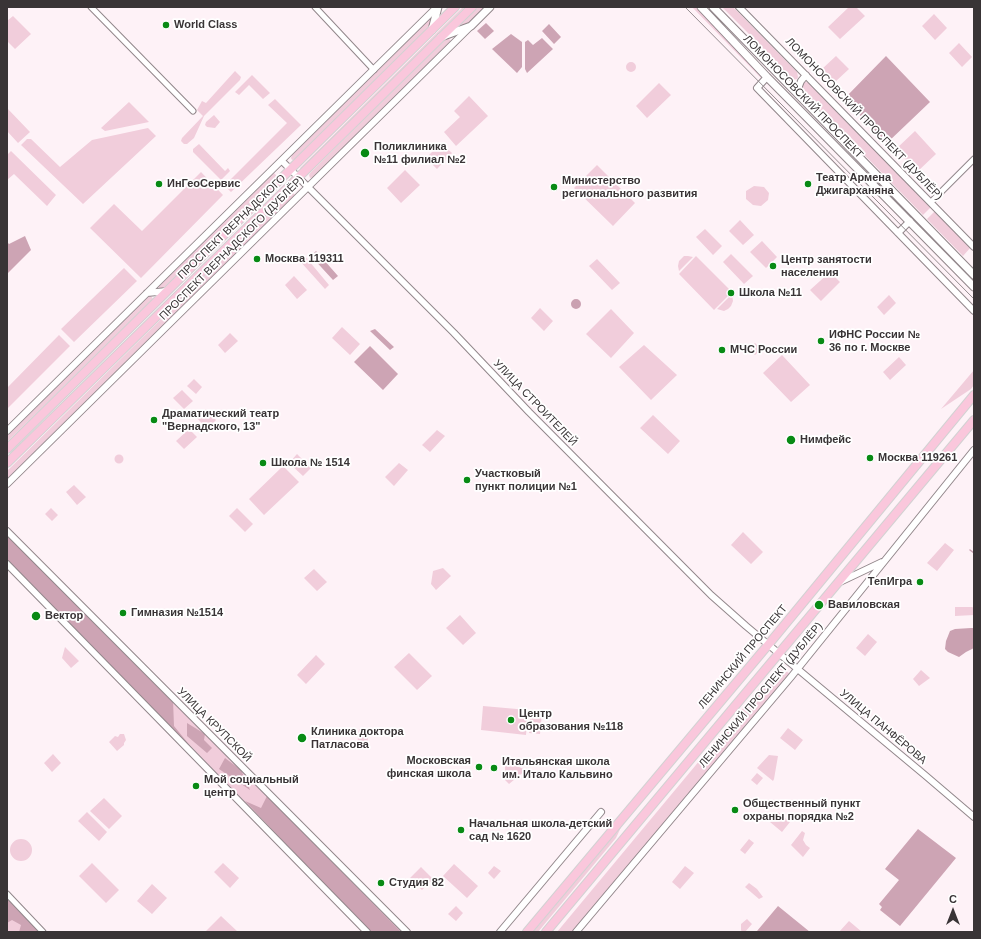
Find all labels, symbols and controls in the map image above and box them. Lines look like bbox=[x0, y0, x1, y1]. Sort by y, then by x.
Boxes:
place label: World Class bbox=[174, 18, 237, 32]
marker: World Class bbox=[161, 20, 171, 30]
street label: ЛОМОНОСОВСКИЙ ПРОСПЕКТ bbox=[740, 33, 866, 161]
street label: ЛОМОНОСОВСКИЙ ПРОСПЕКТ (ДУБЛЁР) bbox=[783, 35, 945, 203]
place label: Поликлиника №11 филиал №2 bbox=[374, 140, 466, 166]
marker: Поликлиника №11 филиал №2 bbox=[359, 147, 371, 159]
place label: Театр Армена Джигарханяна bbox=[816, 171, 894, 197]
street label: ПРОСПЕКТ ВЕРНАДСКОГО bbox=[175, 172, 289, 282]
street label: ПРОСПЕКТ ВЕРНАДСКОГО (ДУБЛЁР) bbox=[157, 173, 307, 323]
place label: Министерство регионального развития bbox=[562, 174, 698, 200]
place label: ИнГеоСервис bbox=[167, 177, 240, 191]
marker: ИнГеоСервис bbox=[154, 179, 164, 189]
marker: Театр Армена Джигарханяна bbox=[803, 179, 813, 189]
marker: Министерство регионального развития bbox=[549, 182, 559, 192]
place label: Москва 119311 bbox=[265, 252, 344, 266]
place label: Центр занятости населения bbox=[781, 253, 872, 279]
marker: Москва 119311 bbox=[252, 254, 262, 264]
marker: Центр занятости населения bbox=[768, 261, 778, 271]
place label: Школа №11 bbox=[739, 286, 802, 300]
marker: Школа №11 bbox=[726, 288, 736, 298]
place label: ИФНС России № 36 по г. Москве bbox=[829, 328, 920, 354]
marker: ИФНС России № 36 по г. Москве bbox=[816, 336, 826, 346]
place label: МЧС России bbox=[730, 343, 797, 357]
marker: МЧС России bbox=[717, 345, 727, 355]
street label: УЛИЦА СТРОИТЕЛЕЙ bbox=[490, 357, 580, 449]
place label: Драматический театр "Вернадского, 13" bbox=[162, 407, 279, 433]
marker: Драматический театр "Вернадского, 13" bbox=[149, 415, 159, 425]
place label: Нимфейс bbox=[800, 433, 851, 447]
marker: Нимфейс bbox=[785, 434, 797, 446]
place label: Москва 119261 bbox=[878, 451, 957, 465]
marker: Москва 119261 bbox=[865, 453, 875, 463]
place label: Школа № 1514 bbox=[271, 456, 350, 470]
marker: Школа № 1514 bbox=[258, 458, 268, 468]
place label: Участковый пункт полиции №1 bbox=[475, 467, 577, 493]
marker: Участковый пункт полиции №1 bbox=[462, 475, 472, 485]
place label: ТепИгра bbox=[868, 575, 912, 589]
marker: ТепИгра bbox=[915, 577, 925, 587]
place label: Вавиловская bbox=[828, 598, 900, 612]
marker: Вавиловская bbox=[813, 599, 825, 611]
street label: ЛЕНИНСКИЙ ПРОСПЕКТ bbox=[696, 602, 790, 712]
place label: Гимназия №1514 bbox=[131, 606, 223, 620]
marker: Гимназия №1514 bbox=[118, 608, 128, 618]
place label: Вектор bbox=[45, 609, 83, 623]
marker: Вектор bbox=[30, 610, 42, 622]
street label: ЛЕНИНСКИЙ ПРОСПЕКТ (ДУБЛЁР) bbox=[696, 620, 826, 770]
street label: УЛИЦА КРУПСКОЙ bbox=[174, 685, 254, 765]
street label: УЛИЦА ПАНФЁРОВА bbox=[837, 687, 929, 767]
place label: Центр образования №118 bbox=[519, 707, 623, 733]
marker: Центр образования №118 bbox=[506, 715, 516, 725]
place label: Клиника доктора Патласова bbox=[311, 725, 404, 751]
marker: Клиника доктора Патласова bbox=[296, 732, 308, 744]
place label: Московская финская школа bbox=[387, 754, 471, 780]
place label: Итальянская школа им. Итало Кальвино bbox=[502, 755, 613, 781]
marker: Московская финская школа bbox=[474, 762, 484, 772]
marker: Итальянская школа им. Итало Кальвино bbox=[489, 763, 499, 773]
place label: Мой социальный центр bbox=[204, 773, 299, 799]
marker: Мой социальный центр bbox=[191, 781, 201, 791]
place label: Общественный пункт охраны порядка №2 bbox=[743, 797, 861, 823]
marker: Общественный пункт охраны порядка №2 bbox=[730, 805, 740, 815]
place label: Начальная школа-детский сад № 1620 bbox=[469, 817, 612, 843]
marker: Начальная школа-детский сад № 1620 bbox=[456, 825, 466, 835]
place label: Студия 82 bbox=[389, 876, 444, 890]
marker: Студия 82 bbox=[376, 878, 386, 888]
north arrow bbox=[933, 891, 973, 931]
text: С bbox=[949, 893, 957, 905]

